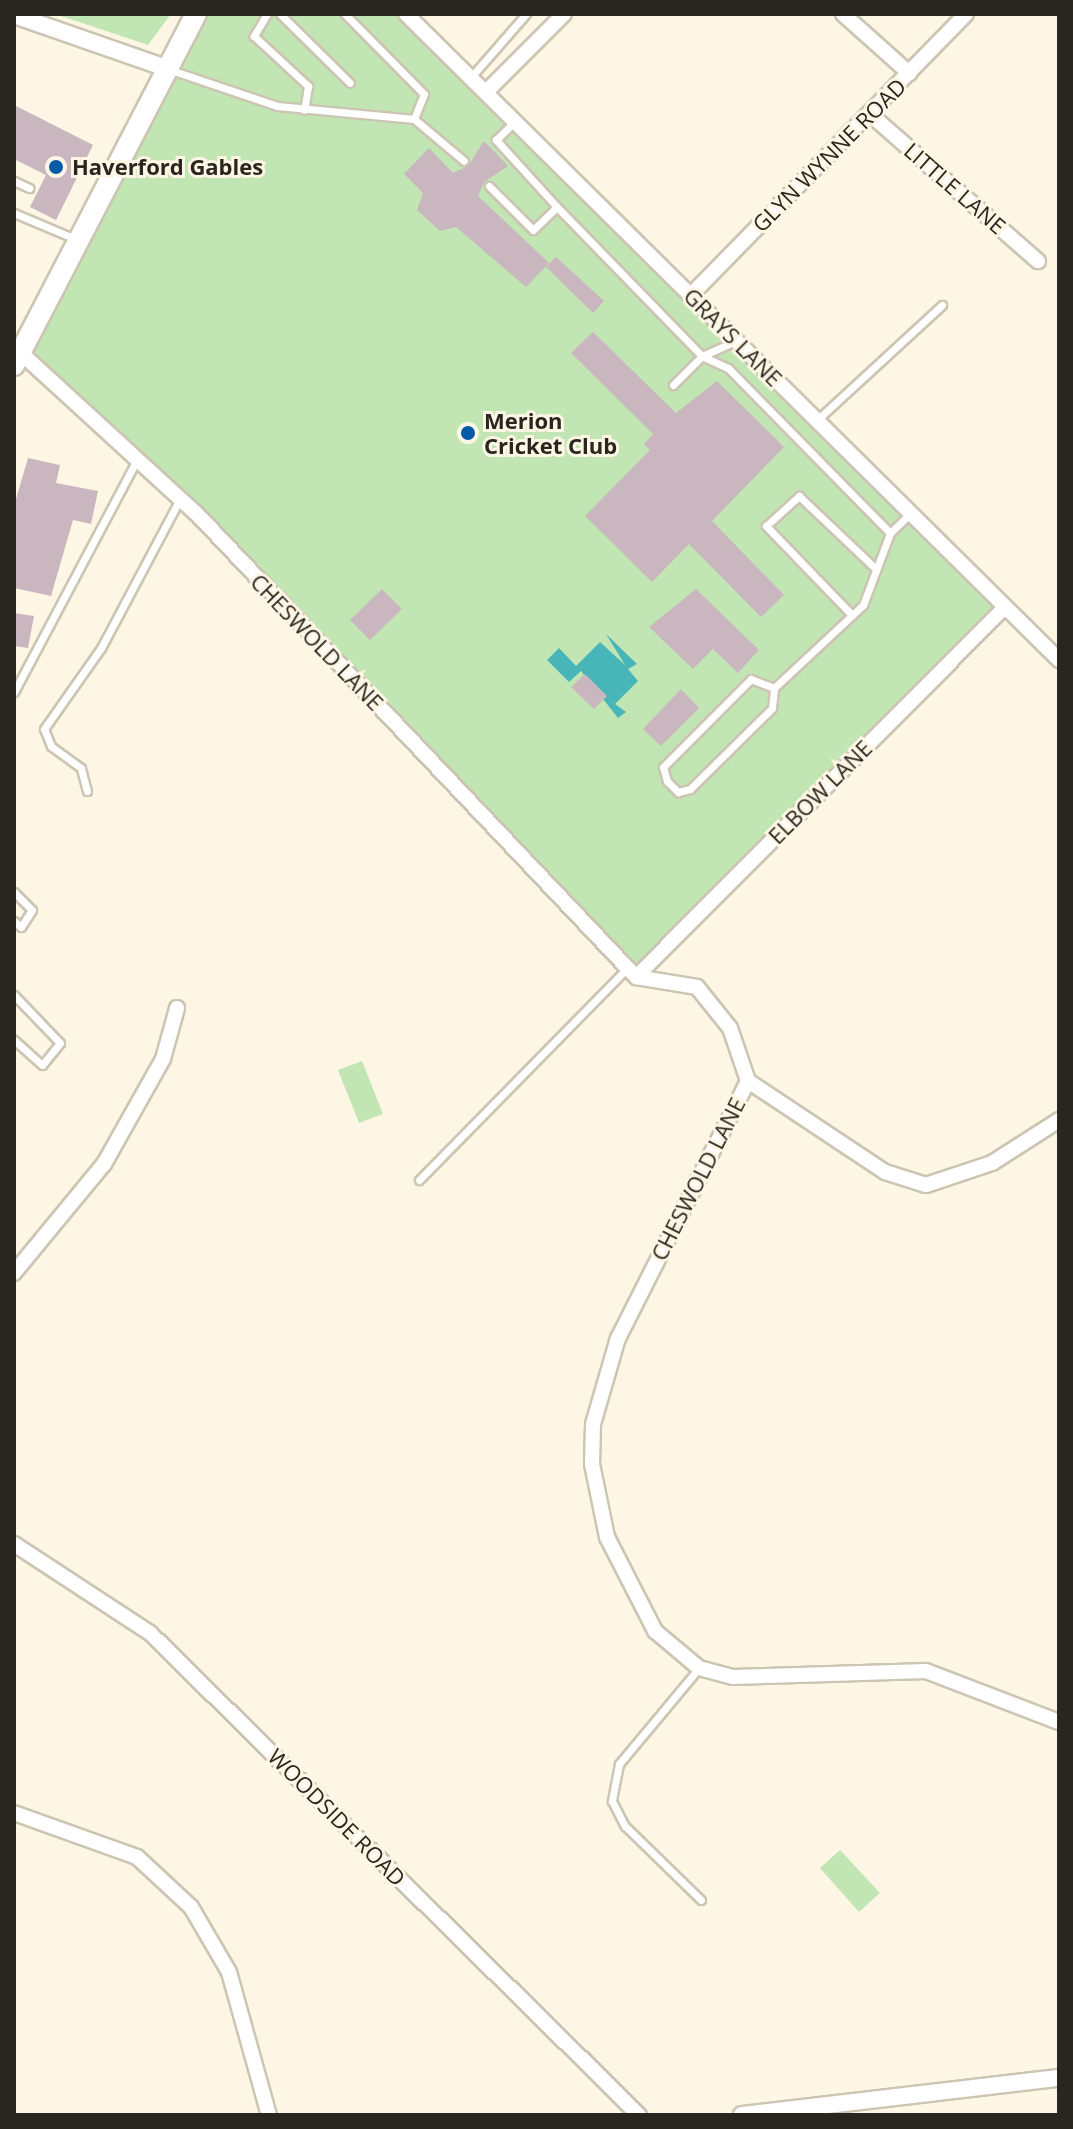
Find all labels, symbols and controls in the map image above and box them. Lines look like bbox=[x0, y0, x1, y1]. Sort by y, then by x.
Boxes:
street label: GLYN WYNNE ROAD bbox=[747, 73, 911, 237]
street label: LITTLE LANE bbox=[899, 137, 1011, 239]
place label: Haverford Gables bbox=[72, 154, 263, 180]
marker: Haverford Gables bbox=[47, 158, 65, 176]
street label: GRAYS LANE bbox=[679, 283, 787, 391]
place label: Merion Cricket Club bbox=[484, 407, 617, 458]
marker: Merion Cricket Club bbox=[459, 424, 477, 442]
street label: CHESWOLD LANE bbox=[245, 568, 389, 716]
street label: ELBOW LANE bbox=[763, 735, 877, 849]
street label: CHESWOLD LANE bbox=[646, 1093, 750, 1265]
street label: WOODSIDE ROAD bbox=[263, 1743, 411, 1891]

